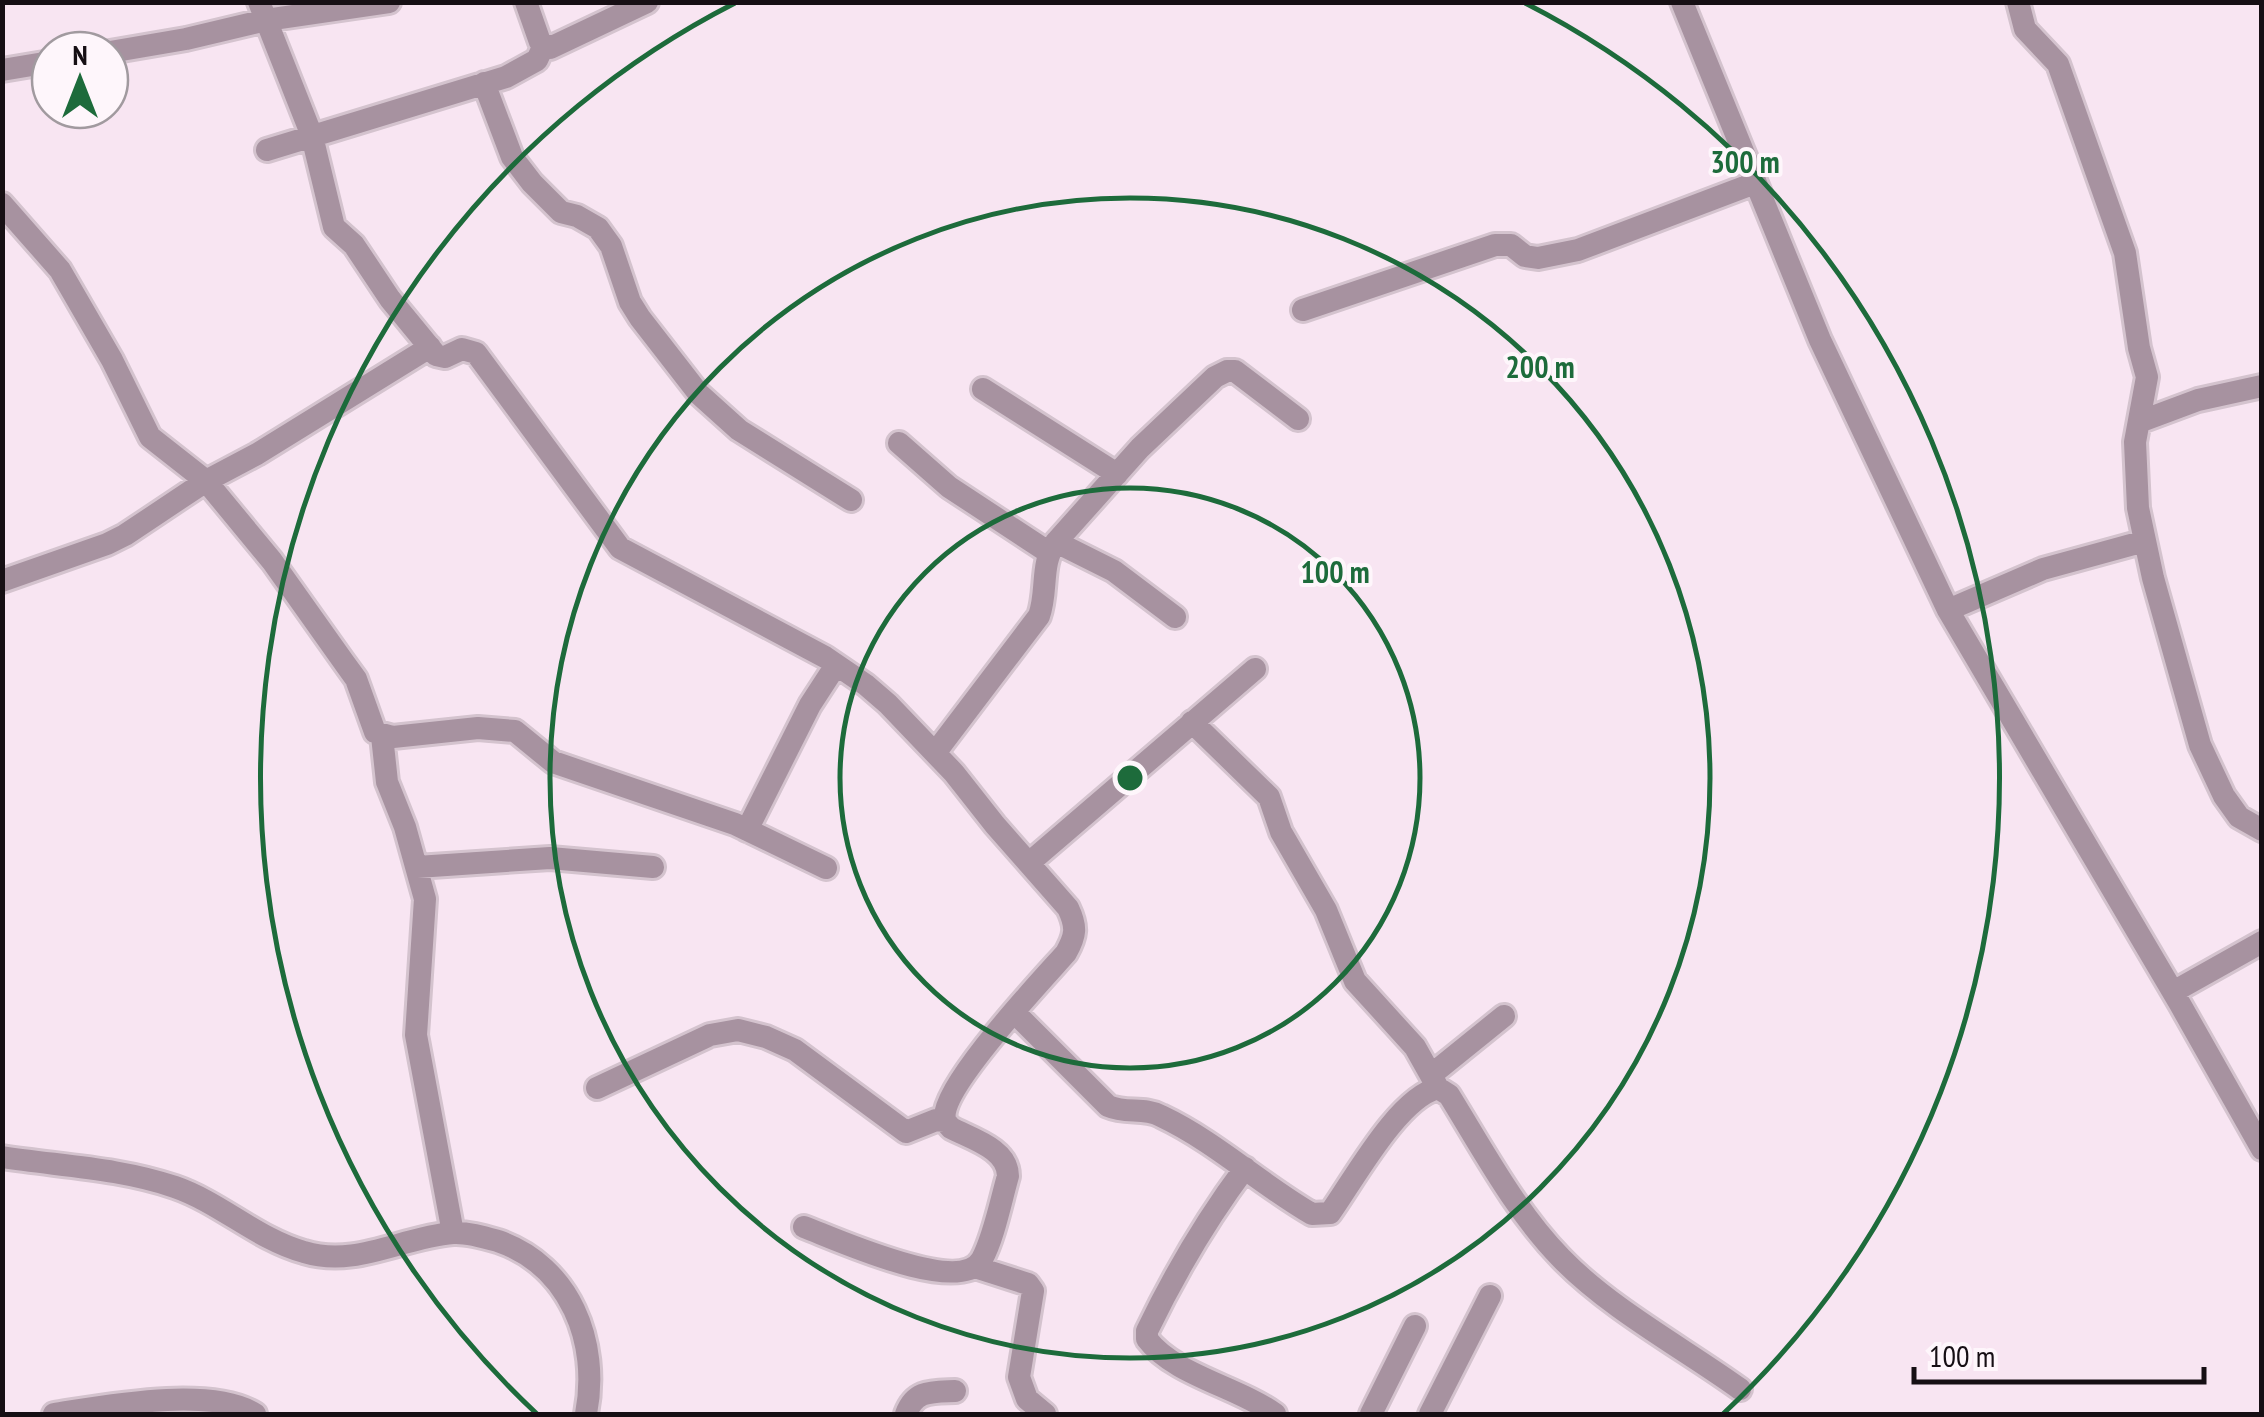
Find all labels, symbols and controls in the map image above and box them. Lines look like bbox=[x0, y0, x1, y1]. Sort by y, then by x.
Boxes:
north arrow bbox=[30, 30, 130, 130]
text: N bbox=[72, 36, 88, 73]
text: 300 m bbox=[1710, 142, 1780, 181]
text: 200 m bbox=[1505, 347, 1575, 386]
text: 100 m bbox=[1300, 552, 1370, 591]
centre of rings bbox=[1112, 760, 1148, 796]
scale bar bbox=[1914, 1322, 2204, 1384]
text: 100 m bbox=[1929, 1336, 1995, 1375]

